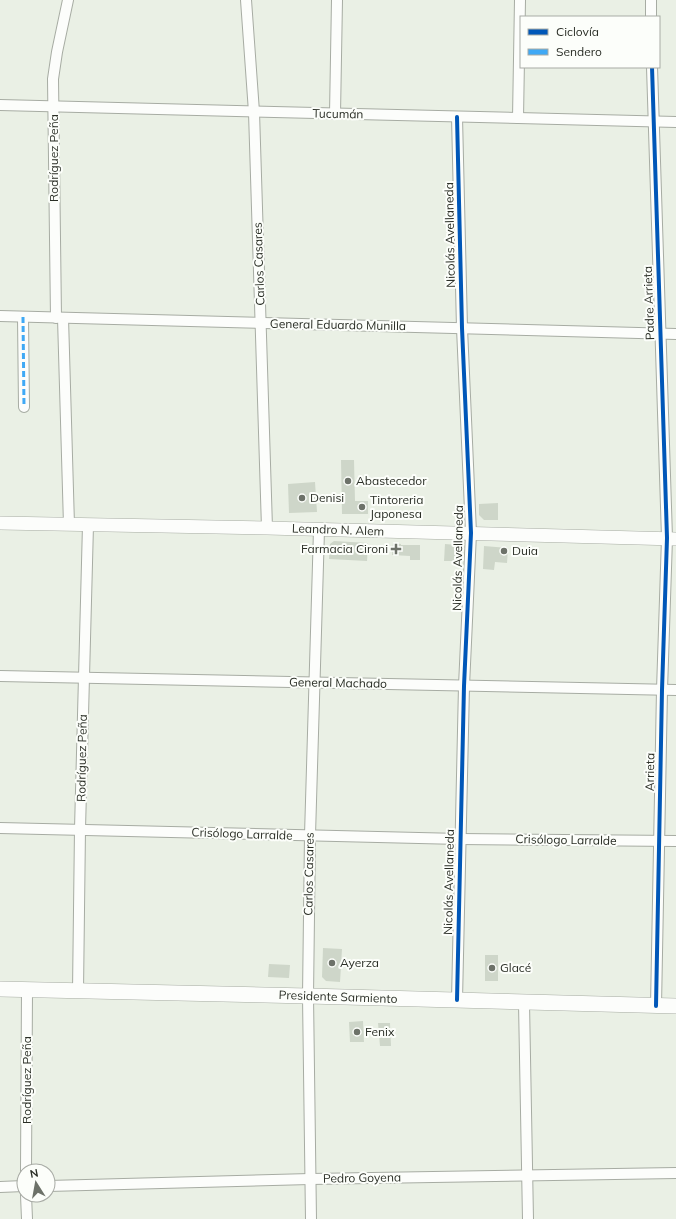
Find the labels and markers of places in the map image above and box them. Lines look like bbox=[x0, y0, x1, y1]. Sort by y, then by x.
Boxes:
place label: Abastecedor bbox=[356, 473, 427, 488]
marker: Abastecedor bbox=[343, 476, 353, 486]
place label: Denisi bbox=[310, 490, 344, 505]
place label: Tintoreria Japonesa bbox=[370, 492, 423, 521]
marker: Denisi bbox=[297, 493, 307, 503]
marker: Tintoreria Japonesa bbox=[357, 502, 367, 512]
place label: Farmacia Cironi bbox=[301, 541, 388, 556]
place label: Duia bbox=[512, 543, 538, 558]
marker: Farmacia Cironi bbox=[391, 544, 401, 554]
marker: Duia bbox=[499, 546, 509, 556]
place label: Ayerza bbox=[340, 955, 379, 970]
marker: Ayerza bbox=[327, 958, 337, 968]
place label: Glacé bbox=[500, 960, 531, 975]
marker: Glacé bbox=[487, 963, 497, 973]
place label: Fenix bbox=[365, 1024, 395, 1039]
marker: Fenix bbox=[352, 1027, 362, 1037]

